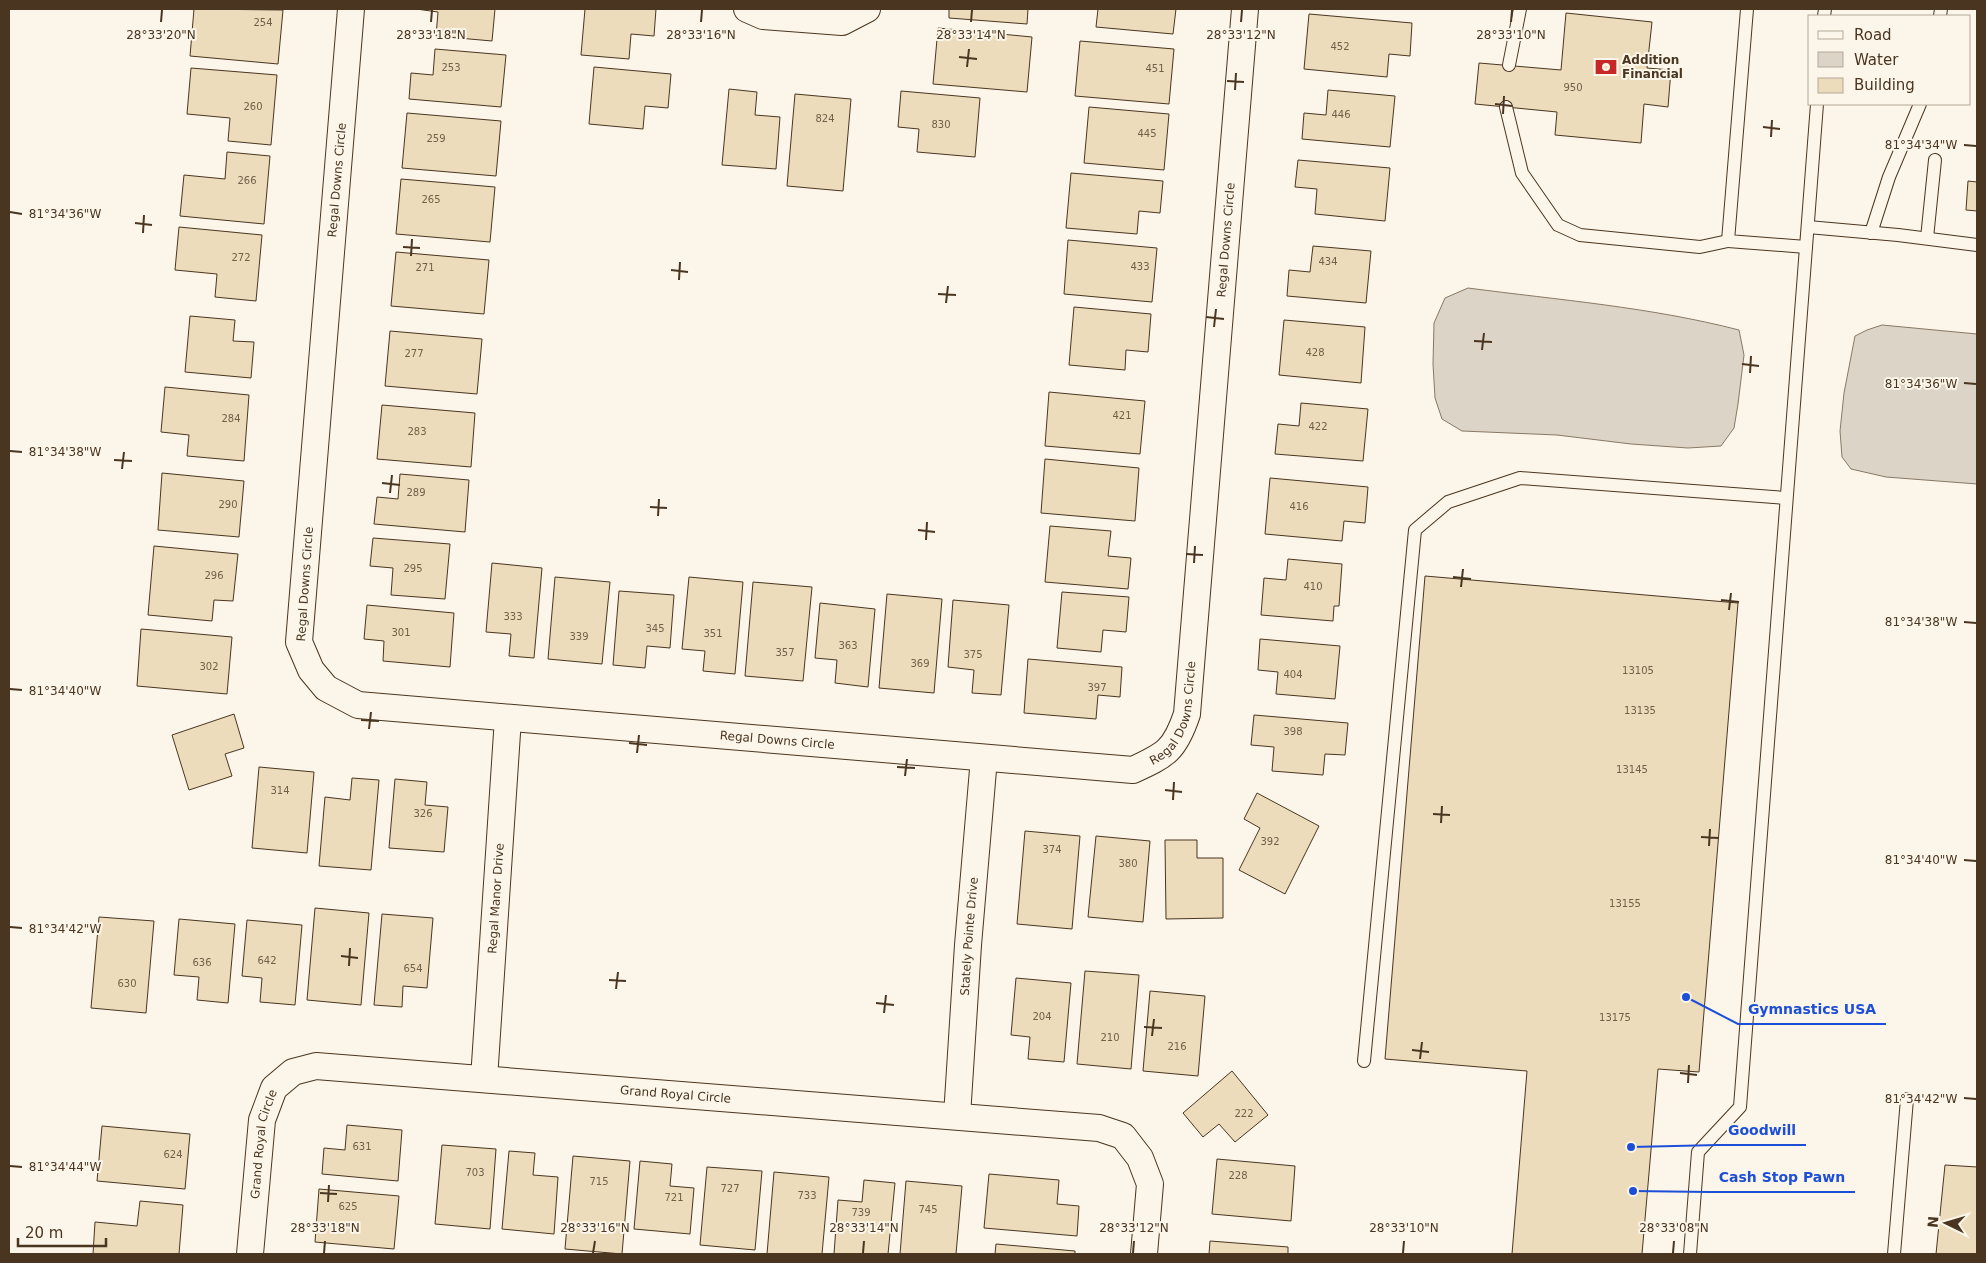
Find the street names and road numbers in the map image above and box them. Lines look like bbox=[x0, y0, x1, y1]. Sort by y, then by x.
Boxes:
street label: Regal Downs Circle bbox=[325, 122, 349, 238]
street label: Regal Downs Circle bbox=[1214, 182, 1238, 298]
street label: Regal Downs Circle bbox=[294, 526, 316, 642]
street label: Regal Downs Circle bbox=[1147, 660, 1198, 768]
street label: Regal Downs Circle bbox=[719, 728, 835, 752]
street label: Regal Manor Drive bbox=[485, 843, 507, 954]
street label: Stately Pointe Drive bbox=[958, 876, 981, 996]
street label: Grand Royal Circle bbox=[620, 1083, 732, 1106]
street label: Grand Royal Circle bbox=[248, 1088, 280, 1199]

